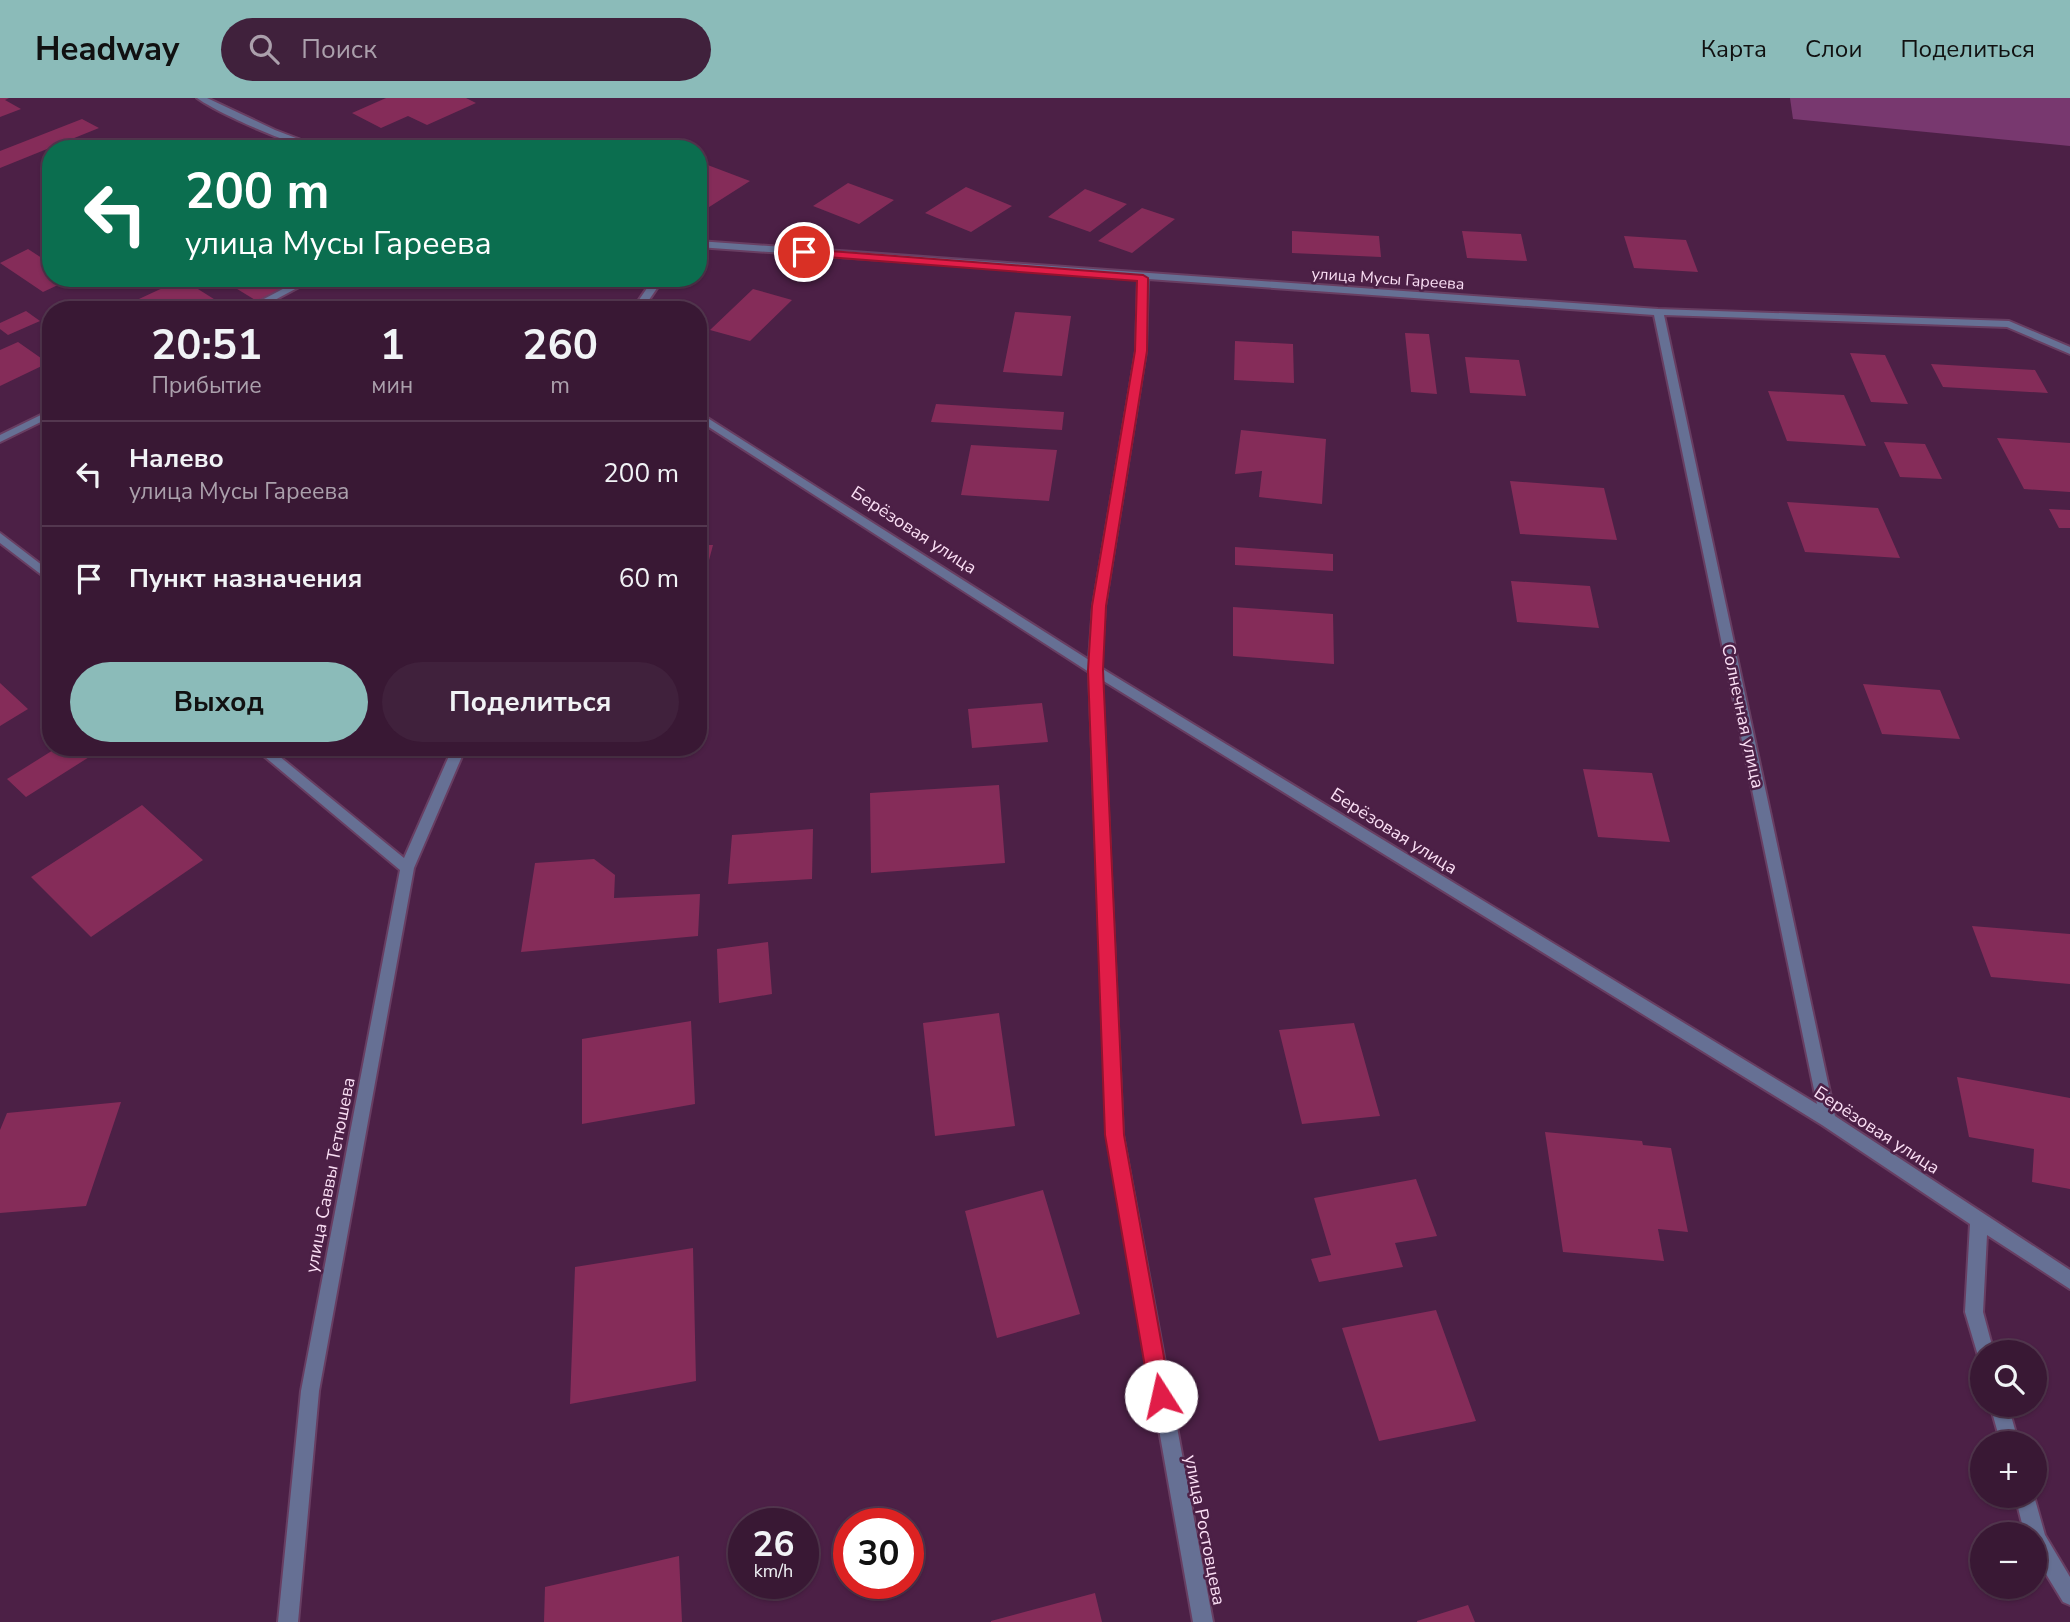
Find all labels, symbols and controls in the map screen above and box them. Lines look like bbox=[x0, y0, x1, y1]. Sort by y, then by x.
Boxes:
search box bbox=[221, 18, 711, 81]
text: Headway bbox=[35, 27, 179, 72]
icon: search bbox=[245, 30, 283, 68]
text: Поиск bbox=[301, 32, 377, 67]
text: Карта bbox=[1701, 33, 1767, 65]
text: Слои bbox=[1805, 33, 1862, 65]
text: Поделиться bbox=[1900, 33, 2035, 65]
text: 200 m bbox=[185, 158, 329, 225]
icon: left bbox=[70, 168, 161, 259]
text: улица Мусы Гареева bbox=[185, 222, 492, 265]
pin bbox=[774, 222, 834, 282]
icon: arrive bbox=[785, 233, 823, 271]
street label: улица Мусы Гареева bbox=[1311, 263, 1465, 295]
text: 20:51 bbox=[151, 317, 262, 374]
text: 1 bbox=[380, 317, 405, 374]
text: 260 bbox=[522, 317, 598, 374]
text: Прибытие bbox=[151, 370, 262, 401]
text: мин bbox=[371, 370, 413, 401]
text: m bbox=[550, 370, 570, 401]
text: Налево bbox=[129, 441, 224, 476]
icon: left bbox=[70, 455, 108, 493]
text: 200 m bbox=[603, 456, 679, 491]
text: улица Мусы Гареева bbox=[129, 476, 350, 507]
street label: Берёзовая улица bbox=[847, 480, 981, 580]
icon: arrive bbox=[70, 560, 108, 598]
text: Пункт назначения bbox=[129, 561, 362, 596]
text: 60 m bbox=[619, 561, 679, 596]
street label: Солнечная улица bbox=[1716, 641, 1770, 791]
button: Выход bbox=[70, 662, 368, 742]
button: Поделиться bbox=[382, 662, 679, 742]
street label: Берёзовая улица bbox=[1326, 782, 1462, 880]
street label: улица Саввы Тетюшева bbox=[299, 1075, 361, 1275]
street label: Берёзовая улица bbox=[1810, 1080, 1944, 1180]
map controls bbox=[1970, 1340, 2047, 1599]
button: search bbox=[1970, 1340, 2047, 1417]
position arrow bbox=[1124, 1359, 1198, 1433]
button: + bbox=[1970, 1431, 2047, 1508]
street label: улица Ростовцева bbox=[1179, 1453, 1231, 1607]
speed limit sign: 30 bbox=[833, 1508, 924, 1599]
text: 26 bbox=[752, 1521, 795, 1568]
button: − bbox=[1970, 1522, 2047, 1599]
text: km/h bbox=[754, 1559, 793, 1583]

